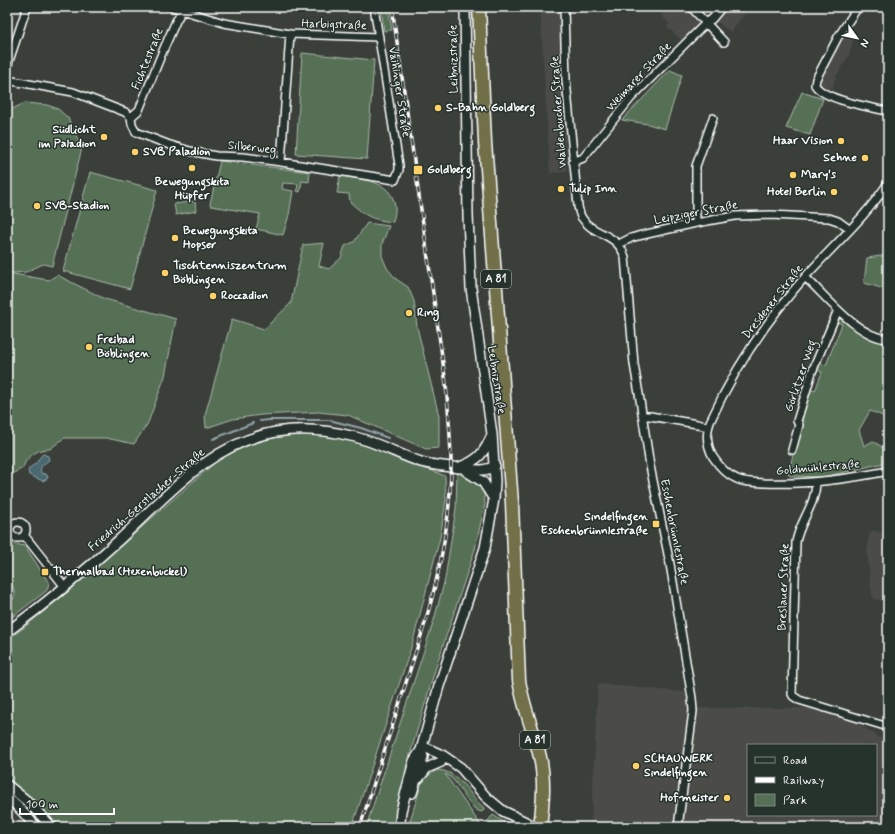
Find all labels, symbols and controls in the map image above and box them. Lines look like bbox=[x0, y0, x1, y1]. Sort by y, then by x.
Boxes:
street label: Harbigstraße bbox=[301, 16, 367, 34]
north arrow bbox=[837, 18, 877, 58]
street label: Leibnizstraße bbox=[445, 24, 463, 94]
street label: Fichtestraße bbox=[128, 26, 168, 92]
text: N bbox=[857, 36, 872, 50]
street label: Weimarer Straße bbox=[603, 39, 675, 115]
street label: Vaihinger Straße bbox=[384, 46, 414, 138]
street label: Waldenbucher Straße bbox=[547, 55, 571, 169]
place label: S-Bahn Goldberg bbox=[446, 100, 536, 117]
marker: S-Bahn Goldberg bbox=[433, 103, 443, 113]
place label: Südlicht im Paladion bbox=[38, 122, 97, 152]
marker: Südlicht im Paladion bbox=[99, 132, 109, 142]
place label: Haar Vision bbox=[773, 133, 833, 149]
marker: Haar Vision bbox=[836, 136, 846, 146]
street label: Silberweg bbox=[227, 137, 277, 159]
place label: SVB Paladion bbox=[143, 144, 210, 160]
marker: SVB Paladion bbox=[130, 147, 140, 157]
place label: Sehne bbox=[823, 150, 858, 166]
marker: Sehne bbox=[860, 153, 870, 163]
place label: Goldberg bbox=[427, 162, 472, 179]
marker: Bewegungskita Hüpfer bbox=[187, 163, 197, 173]
marker: Goldberg bbox=[412, 164, 424, 176]
place label: Mary's bbox=[801, 167, 837, 183]
marker: Mary's bbox=[788, 170, 798, 180]
place label: Bewegungskita Hüpfer bbox=[155, 174, 229, 204]
place label: Tulip Inn bbox=[569, 181, 617, 197]
marker: Tulip Inn bbox=[556, 184, 566, 194]
place label: Hotel Berlin bbox=[767, 184, 826, 200]
marker: Hotel Berlin bbox=[829, 187, 839, 197]
street label: Leipziger Straße bbox=[653, 197, 739, 229]
place label: SVB-Stadion bbox=[45, 198, 109, 214]
marker: SVB-Stadion bbox=[32, 201, 42, 211]
place label: Bewegungskita Hopser bbox=[183, 223, 258, 253]
marker: Bewegungskita Hopser bbox=[170, 233, 180, 243]
place label: Tischtenniszentrum Böblingen bbox=[173, 258, 287, 289]
street label: Dresdener Straße bbox=[739, 261, 807, 343]
marker: Tischtenniszentrum Böblingen bbox=[160, 268, 170, 278]
road number: A 81 bbox=[481, 270, 511, 288]
place label: Roccadion bbox=[221, 288, 268, 304]
marker: Roccadion bbox=[208, 291, 218, 301]
place label: Ring bbox=[417, 305, 439, 322]
marker: Ring bbox=[404, 308, 414, 318]
place label: Freibad Böblingen bbox=[97, 332, 150, 363]
street label: Görlitzer Weg bbox=[781, 337, 822, 415]
marker: Freibad Böblingen bbox=[84, 342, 94, 352]
street label: Leibnizstraße bbox=[483, 345, 509, 415]
street label: Friedrich-Gerstlacher-Straße bbox=[85, 445, 209, 555]
street label: Goldmühlestraße bbox=[775, 456, 861, 480]
street label: Eschenbrünnlestraße bbox=[656, 478, 692, 586]
place label: Sindelfingen Eschenbrünnlestraße bbox=[541, 509, 649, 539]
marker: Sindelfingen Eschenbrünnlestraße bbox=[651, 519, 661, 529]
street label: Breslauer Straße bbox=[774, 543, 794, 631]
place label: Thermalbad (Hexenbuckel) bbox=[53, 564, 188, 580]
marker: Thermalbad (Hexenbuckel) bbox=[40, 567, 50, 577]
road number: A 81 bbox=[520, 731, 550, 749]
legend bbox=[747, 744, 877, 816]
place label: SCHAUWERK Sindelfingen bbox=[644, 751, 713, 782]
text: Road bbox=[783, 753, 807, 769]
marker: SCHAUWERK Sindelfingen bbox=[631, 761, 641, 771]
text: Railway bbox=[783, 773, 825, 789]
scale bar bbox=[20, 790, 114, 816]
place label: Hofmeister bbox=[660, 790, 719, 806]
marker: Hofmeister bbox=[722, 793, 732, 803]
text: Park bbox=[783, 793, 807, 809]
text: 100 m bbox=[26, 797, 58, 813]

